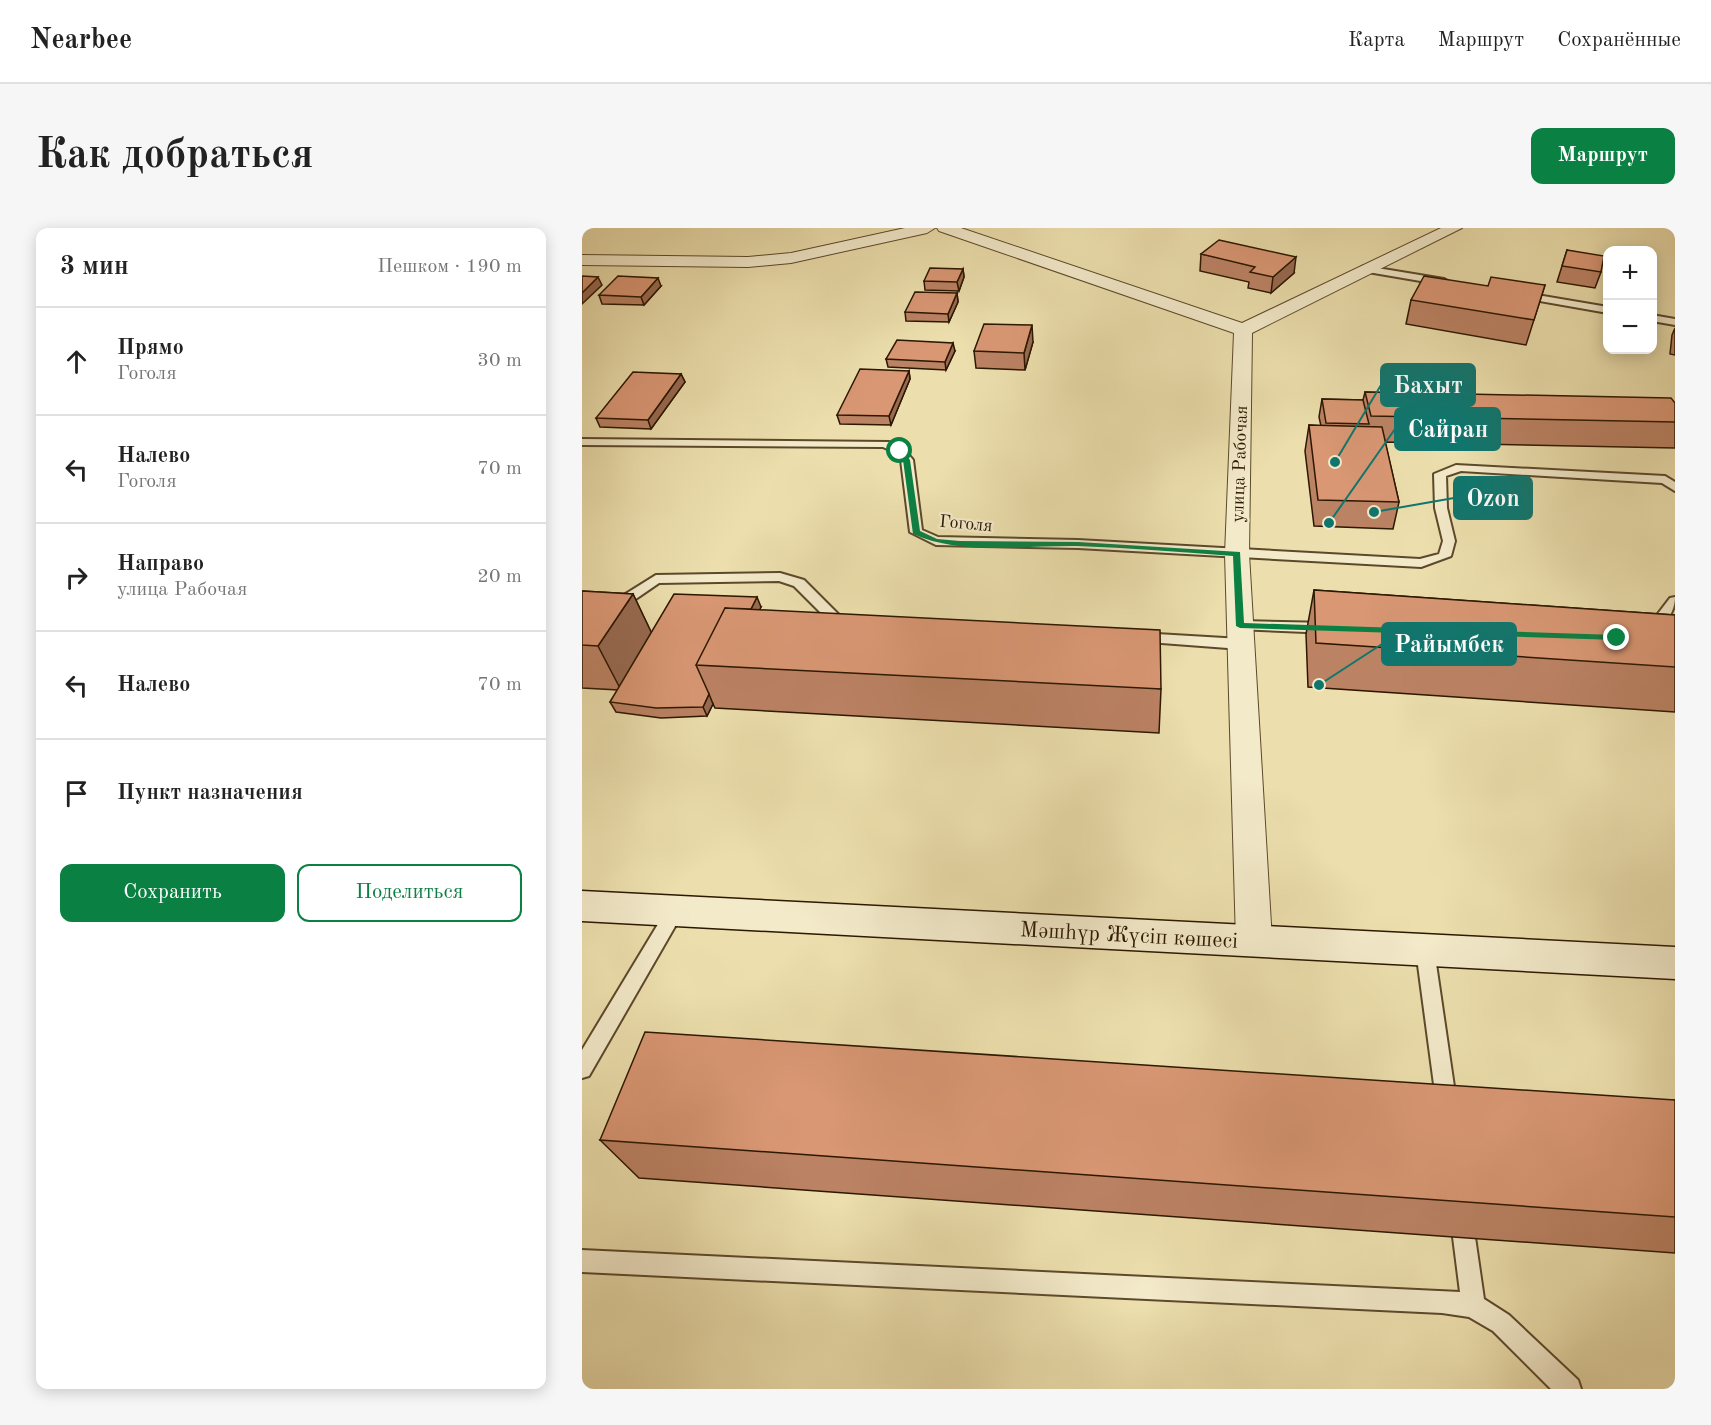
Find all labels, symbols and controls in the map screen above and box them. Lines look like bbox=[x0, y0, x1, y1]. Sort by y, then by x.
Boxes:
text: Nearbee bbox=[30, 27, 132, 55]
text: Карта bbox=[1348, 30, 1405, 51]
text: Маршрут bbox=[1438, 30, 1524, 51]
text: Сохранённые bbox=[1557, 30, 1681, 51]
button: Маршрут bbox=[1531, 128, 1675, 184]
text: Как добраться bbox=[36, 135, 313, 177]
map controls bbox=[1603, 246, 1657, 354]
button: + bbox=[1603, 246, 1657, 300]
text: 3 мин bbox=[60, 254, 129, 280]
text: Пешком · 190 m bbox=[377, 257, 522, 277]
button: − bbox=[1603, 300, 1657, 354]
text: Прямо bbox=[117, 337, 184, 359]
icon: ahead bbox=[60, 345, 93, 378]
text: 30 m bbox=[477, 351, 522, 371]
text: Гоголя bbox=[117, 364, 177, 384]
callout: Бахыт bbox=[1381, 364, 1475, 406]
text: Бахыт bbox=[1393, 375, 1463, 399]
street label: улица Рабочая bbox=[1229, 405, 1251, 523]
callout: Сайран bbox=[1395, 408, 1500, 450]
text: Сайран bbox=[1408, 419, 1488, 443]
route start bbox=[886, 437, 912, 463]
text: Налево bbox=[117, 445, 190, 467]
icon: left bbox=[60, 453, 93, 486]
text: 70 m bbox=[477, 459, 522, 479]
text: Гоголя bbox=[117, 472, 177, 492]
callout: Ozon bbox=[1454, 477, 1532, 519]
text: Ozon bbox=[1466, 488, 1520, 512]
street label: Гоголя bbox=[938, 513, 993, 535]
text: Направо bbox=[117, 553, 204, 575]
icon: right bbox=[60, 561, 93, 594]
text: 20 m bbox=[477, 567, 522, 587]
text: улица Рабочая bbox=[117, 580, 247, 600]
callout: Райымбек bbox=[1382, 623, 1516, 665]
route end bbox=[1603, 624, 1629, 650]
text: Райымбек bbox=[1394, 634, 1504, 658]
icon: left bbox=[60, 669, 93, 702]
text: Налево bbox=[117, 674, 190, 696]
text: 70 m bbox=[477, 675, 522, 695]
icon: arrive bbox=[60, 777, 93, 810]
text: Пункт назначения bbox=[117, 782, 303, 804]
button: Сохранить bbox=[60, 864, 285, 922]
button: Поделиться bbox=[297, 864, 522, 922]
street label: Мәшһүр Жүсіп көшесі bbox=[1019, 919, 1239, 953]

